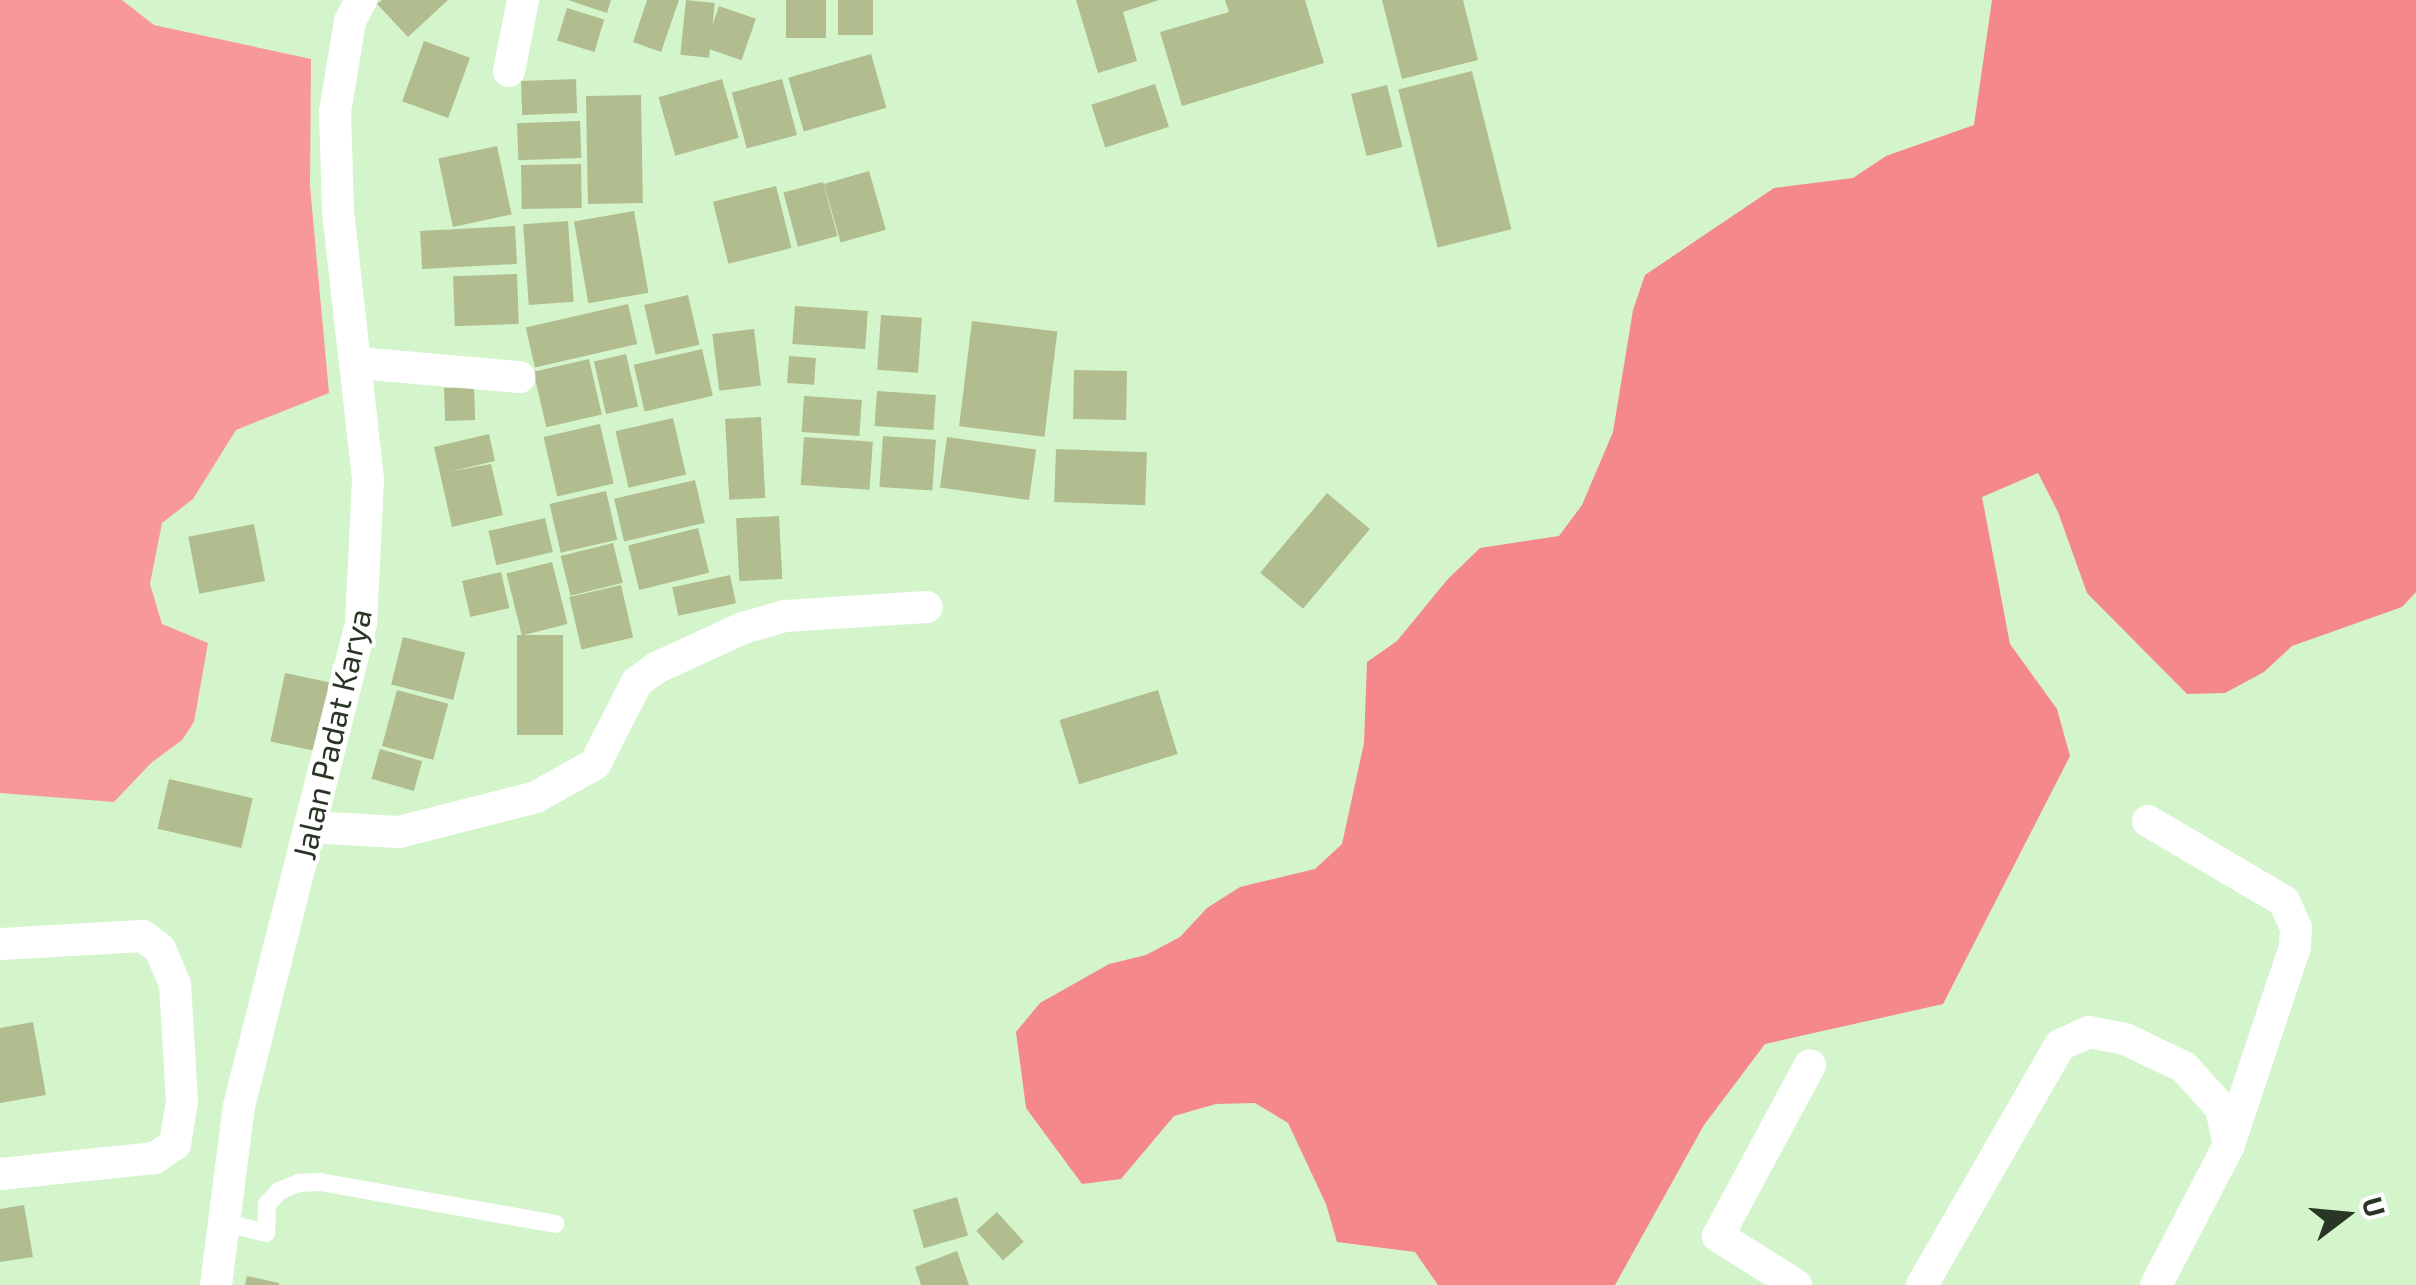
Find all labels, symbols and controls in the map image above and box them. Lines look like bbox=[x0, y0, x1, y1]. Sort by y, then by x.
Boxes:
street label: Jalan Padat Karya bbox=[283, 605, 379, 863]
north arrow bbox=[2296, 1165, 2396, 1265]
text: U bbox=[2356, 1193, 2394, 1221]

